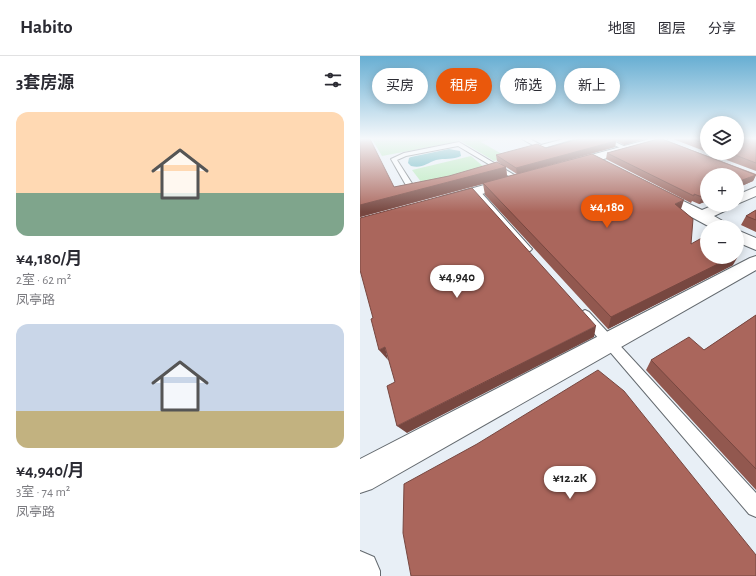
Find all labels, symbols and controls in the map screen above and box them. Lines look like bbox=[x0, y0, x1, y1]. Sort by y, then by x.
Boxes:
text: Habito bbox=[20, 18, 73, 37]
text: 地图 bbox=[608, 22, 636, 36]
text: 图层 bbox=[658, 22, 686, 36]
text: 分享 bbox=[708, 22, 736, 36]
chip: 买房 bbox=[372, 68, 428, 104]
chip: 租房 bbox=[436, 68, 492, 104]
chip: 筛选 bbox=[500, 68, 556, 104]
chip: 新上 bbox=[564, 68, 620, 104]
icon: filters bbox=[322, 69, 344, 91]
text: 3套房源 bbox=[16, 74, 74, 91]
map controls bbox=[700, 116, 744, 264]
button: layers bbox=[700, 116, 744, 160]
icon: home bbox=[144, 138, 216, 210]
button: + bbox=[700, 168, 744, 212]
pin: ¥4,180 bbox=[574, 195, 640, 229]
text: ¥4,180 bbox=[590, 201, 624, 214]
button: − bbox=[700, 220, 744, 264]
text: ¥4,180/月 bbox=[16, 250, 83, 267]
pin: ¥4,940 bbox=[424, 265, 490, 299]
text: ¥4,940 bbox=[439, 271, 475, 284]
text: 2室 · 62 m² bbox=[16, 274, 71, 287]
text: 凤亭路 bbox=[16, 294, 55, 307]
icon: home bbox=[144, 350, 216, 422]
text: ¥4,940/月 bbox=[16, 462, 85, 479]
pin: ¥12.2K bbox=[537, 466, 603, 500]
text: ¥12.2K bbox=[553, 472, 587, 485]
text: 3室 · 74 m² bbox=[16, 486, 70, 499]
text: 凤亭路 bbox=[16, 506, 55, 519]

